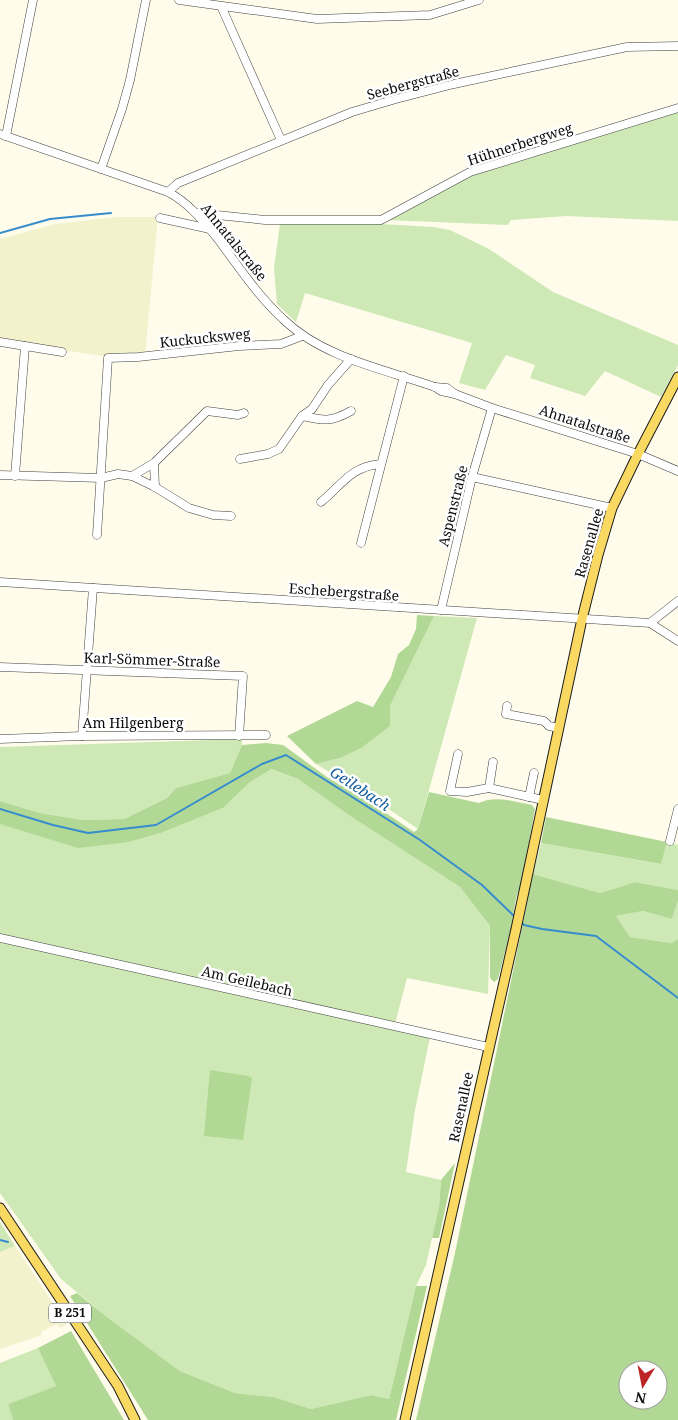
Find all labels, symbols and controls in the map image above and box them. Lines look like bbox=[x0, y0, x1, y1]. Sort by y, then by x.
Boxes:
street label: Seebergstraße bbox=[365, 61, 461, 104]
street label: Hühnerbergweg bbox=[465, 117, 575, 169]
street label: Ahnatalstraße bbox=[197, 199, 272, 285]
street label: Kuckucksweg bbox=[159, 323, 252, 352]
street label: Ahnatalstraße bbox=[537, 400, 633, 447]
street label: Aspenstraße bbox=[433, 463, 472, 549]
street label: Rasenallee bbox=[570, 506, 607, 580]
street label: Eschebergstraße bbox=[288, 578, 400, 605]
street label: Karl-Sömmer-Straße bbox=[83, 648, 221, 671]
street label: Am Hilgenberg bbox=[83, 713, 184, 732]
water label: Geilebach bbox=[327, 761, 395, 815]
street label: Am Geilebach bbox=[200, 961, 295, 1000]
street label: Rasenallee bbox=[444, 1070, 477, 1144]
road number: B 251 bbox=[49, 1304, 91, 1322]
north arrow bbox=[618, 1360, 668, 1410]
text: N bbox=[634, 1388, 648, 1409]

